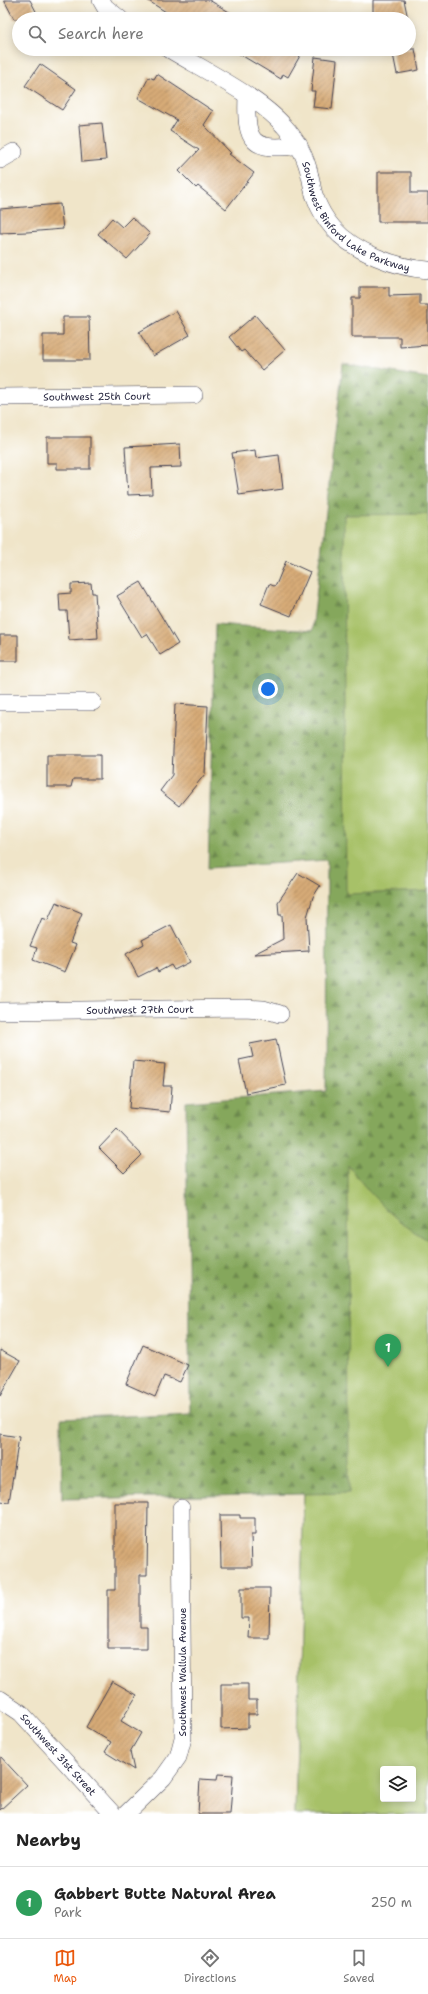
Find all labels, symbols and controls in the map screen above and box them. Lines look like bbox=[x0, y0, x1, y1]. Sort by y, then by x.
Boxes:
search box bbox=[12, 12, 416, 56]
icon: search bbox=[26, 23, 48, 45]
text: Search here bbox=[58, 24, 144, 44]
street label: Southwest Binford Lake Parkway bbox=[299, 160, 411, 274]
street label: Southwest 25th Court bbox=[43, 389, 151, 404]
your location bbox=[258, 679, 278, 699]
street label: Southwest 27th Court bbox=[86, 1003, 194, 1017]
pin: 1 bbox=[375, 1334, 401, 1367]
street label: Southwest Wallula Avenue bbox=[176, 1607, 189, 1736]
street label: Southwest 31st Street bbox=[18, 1711, 99, 1798]
map controls bbox=[380, 1766, 416, 1802]
button: layers bbox=[380, 1766, 416, 1802]
text: Nearby bbox=[16, 1829, 81, 1851]
text: Gabbert Butte Natural Area bbox=[54, 1884, 276, 1904]
text: 1 bbox=[26, 1894, 32, 1911]
text: 250 m bbox=[371, 1894, 412, 1911]
text: Park bbox=[54, 1904, 82, 1921]
tab: Map bbox=[53, 1947, 77, 1986]
tab: Directions bbox=[184, 1947, 236, 1986]
tab: Saved bbox=[343, 1947, 375, 1986]

